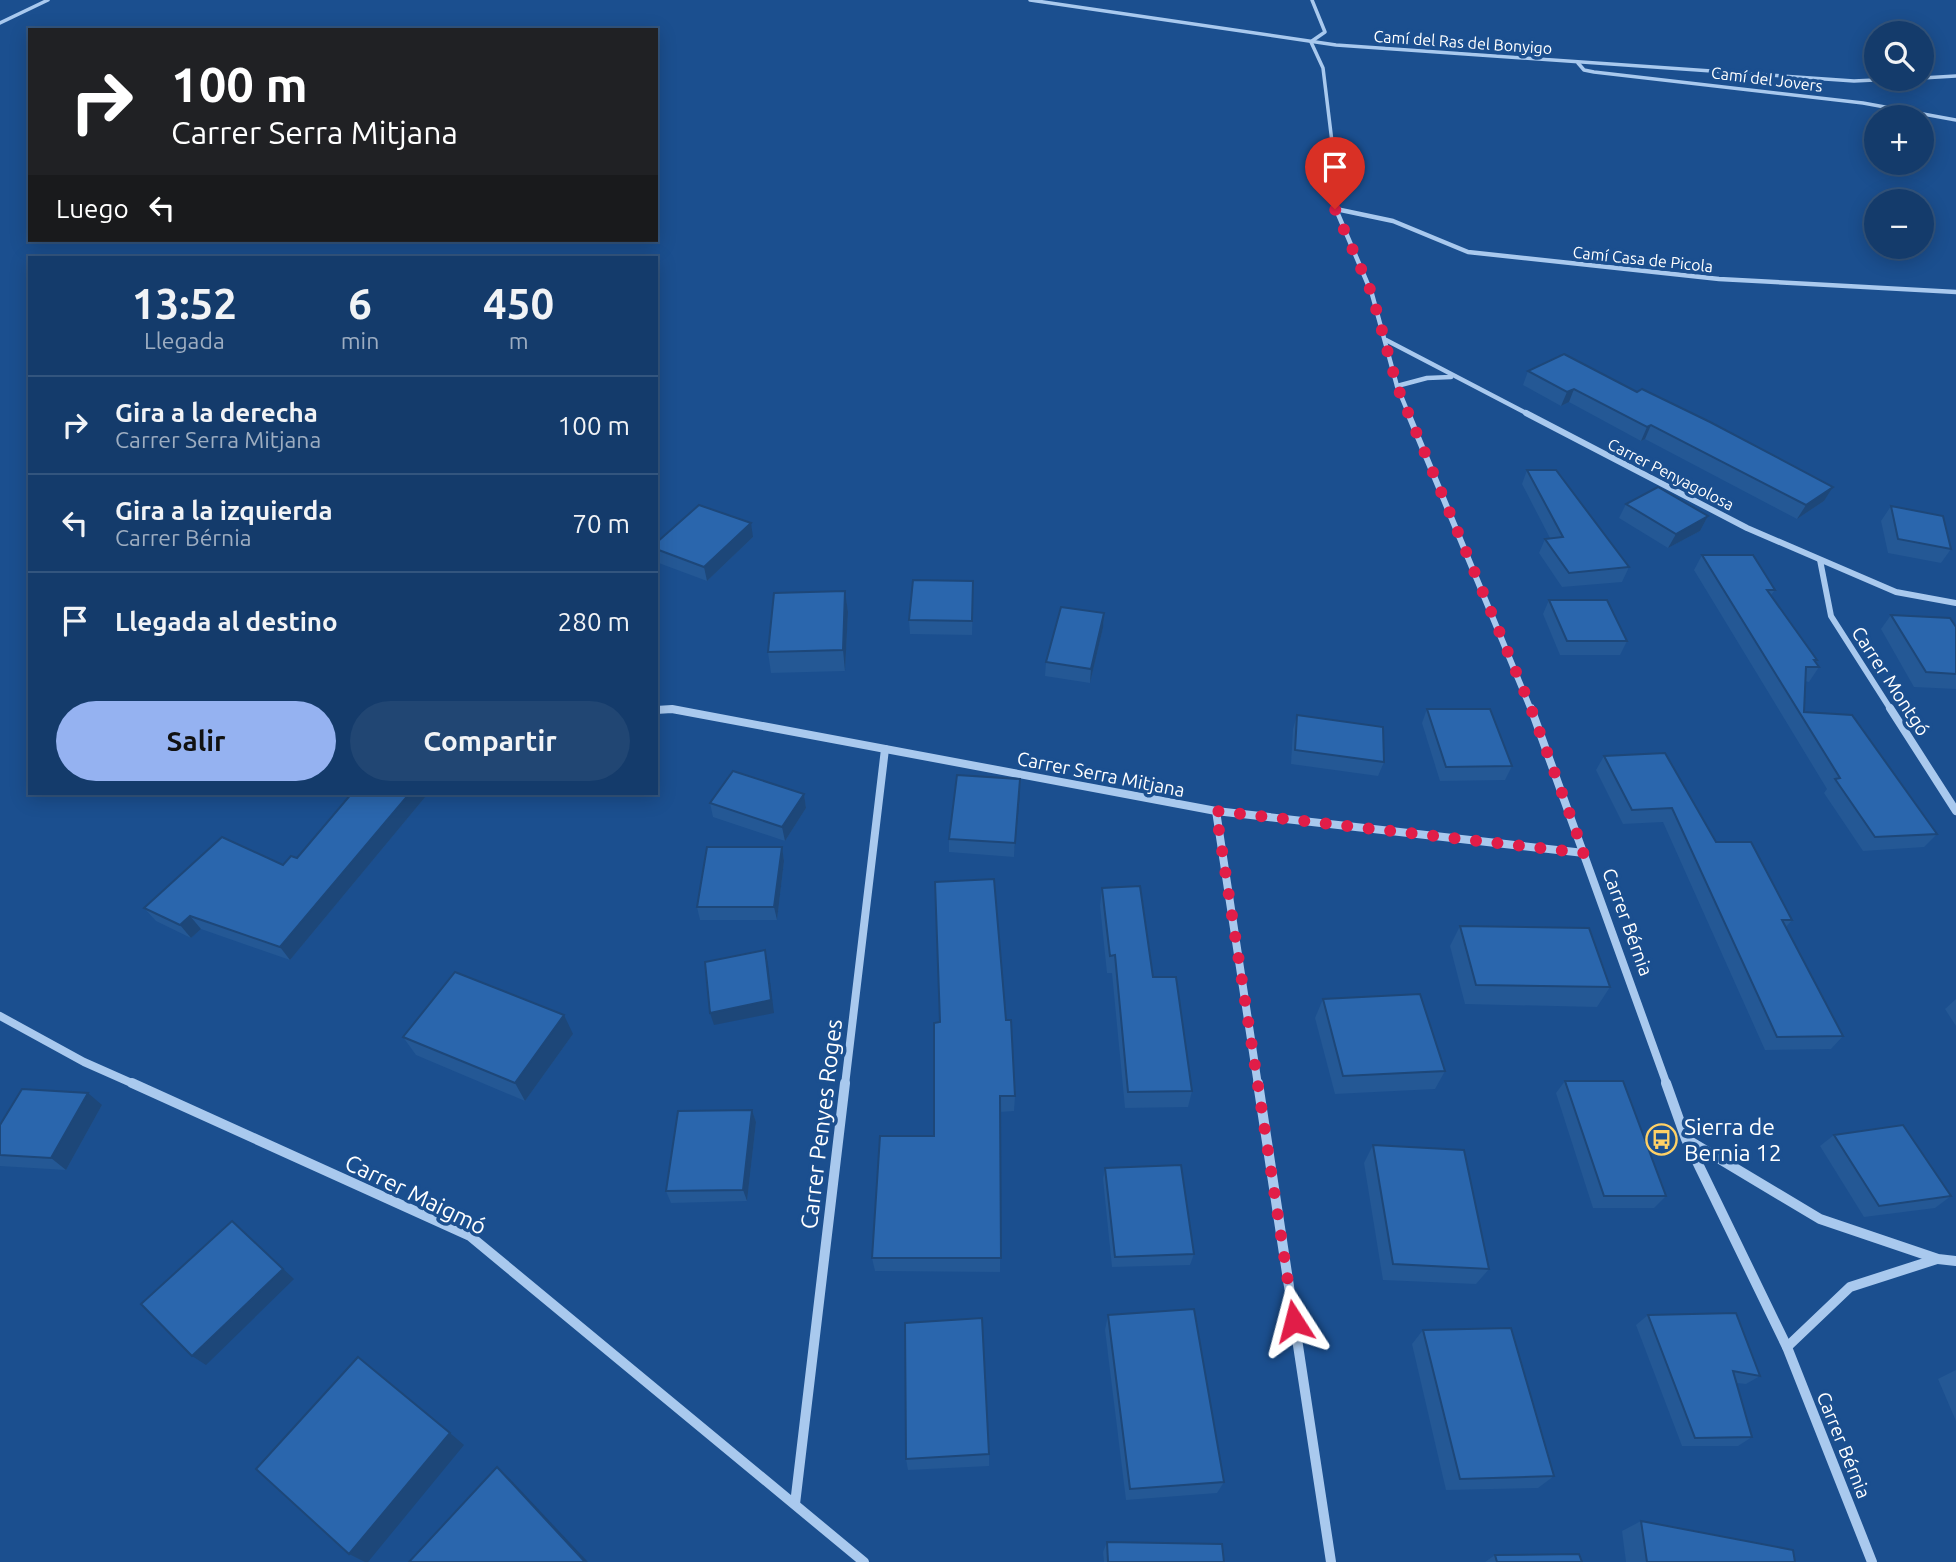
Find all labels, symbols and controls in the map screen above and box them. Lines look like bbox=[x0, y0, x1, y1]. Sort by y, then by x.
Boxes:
map controls bbox=[1864, 21, 1934, 259]
button: search bbox=[1864, 21, 1934, 91]
street label: Camí del Ras del Bonyigo bbox=[1373, 27, 1553, 57]
icon: right bbox=[56, 56, 147, 147]
text: 100 m bbox=[171, 56, 308, 111]
street label: Camí del Jovers bbox=[1710, 63, 1824, 95]
button: + bbox=[1864, 105, 1934, 175]
text: Carrer Serra Mitjana bbox=[171, 114, 458, 150]
pin bbox=[1305, 137, 1365, 209]
icon: arrive bbox=[1316, 148, 1354, 186]
icon: left bbox=[143, 189, 181, 227]
button: − bbox=[1864, 189, 1934, 259]
text: Luego bbox=[56, 194, 129, 223]
street label: Camí Casa de Picola bbox=[1572, 243, 1714, 275]
text: 13:52 bbox=[132, 280, 237, 327]
text: 6 bbox=[348, 280, 372, 327]
text: 450 bbox=[483, 280, 554, 327]
text: Llegada bbox=[144, 328, 225, 353]
text: min bbox=[341, 328, 379, 353]
text: m bbox=[509, 328, 529, 353]
text: Gira a la derecha bbox=[115, 398, 318, 427]
icon: right bbox=[56, 406, 94, 444]
text: 100 m bbox=[558, 411, 630, 440]
text: Carrer Serra Mitjana bbox=[115, 427, 321, 452]
street label: Carrer Penyagolosa bbox=[1605, 434, 1737, 514]
text: Gira a la izquierda bbox=[115, 496, 333, 525]
icon: left bbox=[56, 504, 94, 542]
text: 70 m bbox=[572, 509, 630, 538]
text: Carrer Bérnia bbox=[115, 525, 252, 550]
icon: arrive bbox=[56, 602, 94, 640]
text: Llegada al destino bbox=[115, 607, 338, 636]
text: 280 m bbox=[558, 607, 630, 636]
street label: Carrer Montgó bbox=[1848, 622, 1934, 740]
button: Salir bbox=[56, 701, 336, 781]
button: Compartir bbox=[350, 701, 630, 781]
street label: Carrer Serra Mitjana bbox=[1015, 747, 1187, 801]
street label: Carrer Bérnia bbox=[1598, 865, 1658, 979]
street label: Carrer Penyes Roges bbox=[796, 1017, 846, 1231]
place label: Sierra de Bernia 12 bbox=[1684, 1114, 1782, 1165]
bus stop icon: Sierra de Bernia 12 bbox=[1644, 1122, 1678, 1156]
street label: Carrer Maigmó bbox=[341, 1149, 491, 1239]
position arrow bbox=[1257, 1284, 1331, 1358]
street label: Carrer Bérnia bbox=[1813, 1389, 1875, 1501]

